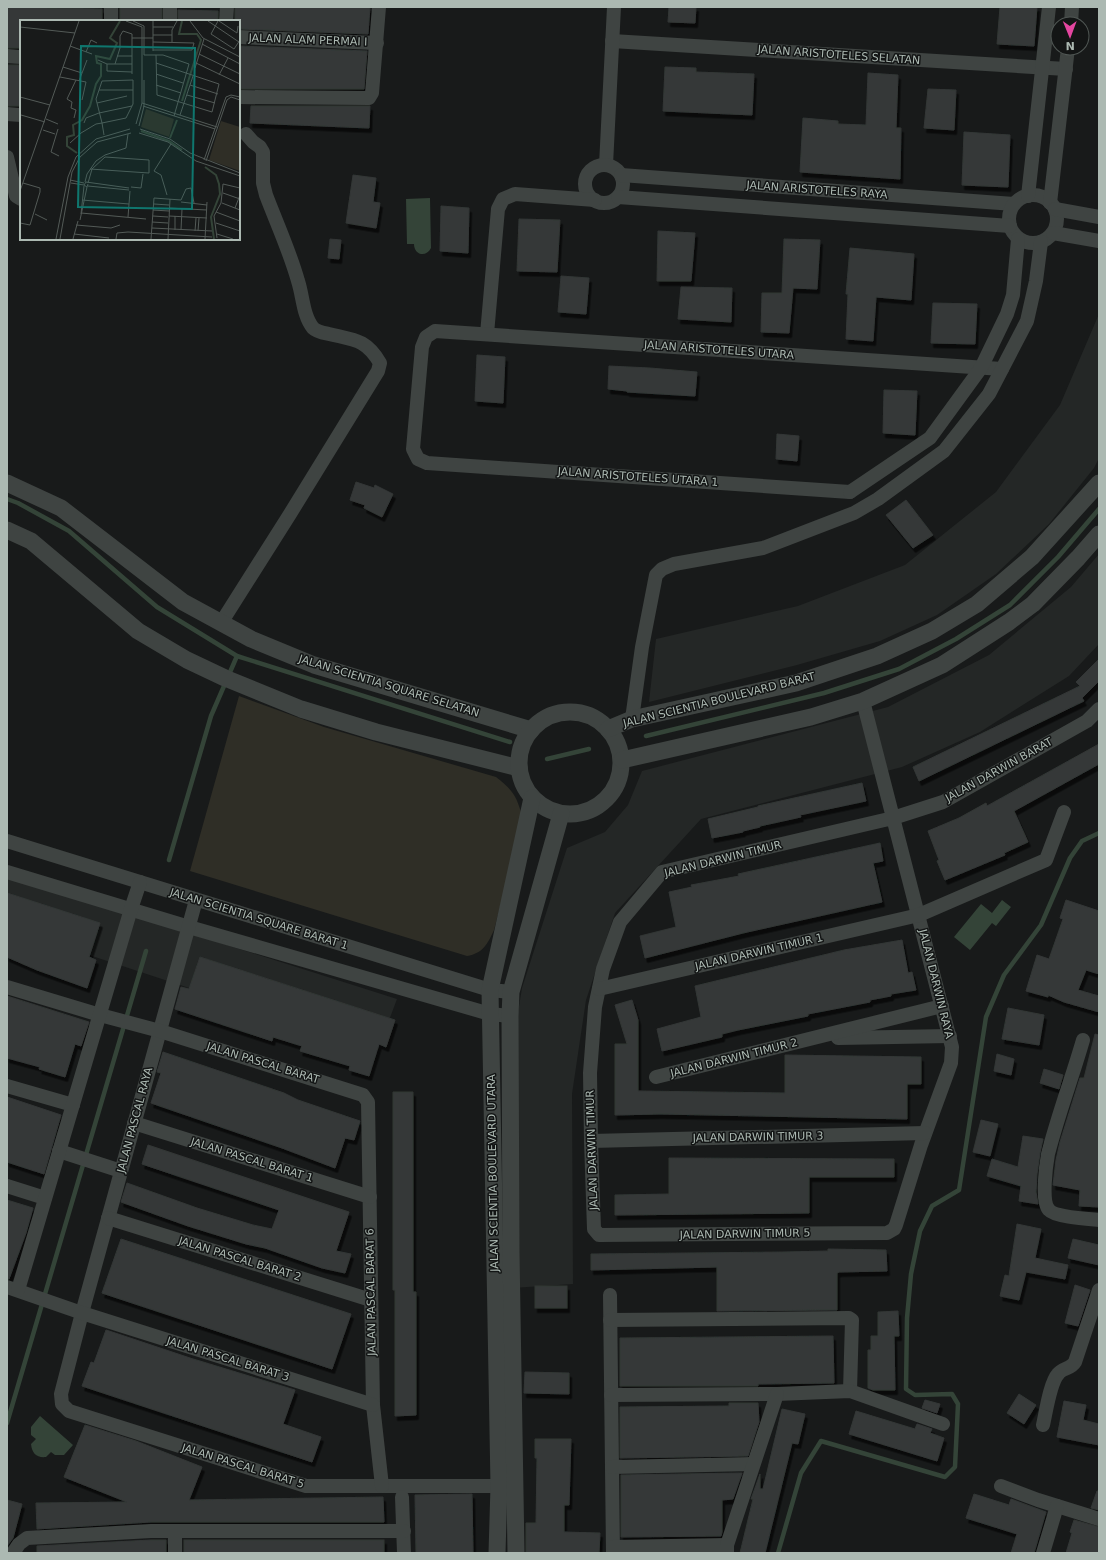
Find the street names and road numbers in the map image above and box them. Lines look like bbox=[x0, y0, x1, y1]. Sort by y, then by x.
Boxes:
street label: JALAN ALAM PERMAI I bbox=[247, 31, 368, 49]
street label: JALAN ARISTOTELES SELATAN bbox=[756, 43, 921, 67]
street label: JALAN ARISTOTELES RAYA bbox=[745, 179, 888, 201]
street label: JALAN ARISTOTELES UTARA bbox=[643, 338, 795, 362]
street label: JALAN ARISTOTELES UTARA 1 bbox=[556, 465, 719, 489]
street label: JALAN SCIENTIA SQUARE SELATAN bbox=[296, 652, 481, 720]
street label: JALAN SCIENTIA BOULEVARD BARAT bbox=[621, 670, 816, 730]
street label: JALAN DARWIN BARAT bbox=[942, 735, 1055, 805]
street label: JALAN DARWIN TIMUR bbox=[662, 838, 783, 880]
street label: JALAN SCIENTIA SQUARE BARAT 1 bbox=[167, 885, 350, 952]
street label: JALAN DARWIN RAYA bbox=[916, 927, 956, 1041]
street label: JALAN DARWIN TIMUR 1 bbox=[693, 931, 824, 973]
street label: JALAN DARWIN TIMUR 2 bbox=[668, 1036, 799, 1080]
street label: JALAN PASCAL BARAT bbox=[204, 1039, 321, 1086]
street label: JALAN PASCAL RAYA bbox=[114, 1065, 155, 1175]
street label: JALAN SCIENTIA BOULEVARD UTARA bbox=[485, 1074, 501, 1273]
street label: JALAN DARWIN TIMUR bbox=[583, 1089, 601, 1211]
street label: JALAN DARWIN TIMUR 3 bbox=[692, 1129, 823, 1145]
street label: JALAN PASCAL BARAT 1 bbox=[188, 1135, 315, 1185]
street label: JALAN DARWIN TIMUR 5 bbox=[679, 1226, 810, 1242]
street label: JALAN PASCAL BARAT 6 bbox=[363, 1228, 379, 1357]
street label: JALAN PASCAL BARAT 2 bbox=[176, 1234, 303, 1284]
street label: JALAN PASCAL BARAT 3 bbox=[164, 1334, 291, 1384]
street label: JALAN PASCAL BARAT 5 bbox=[179, 1441, 306, 1491]

